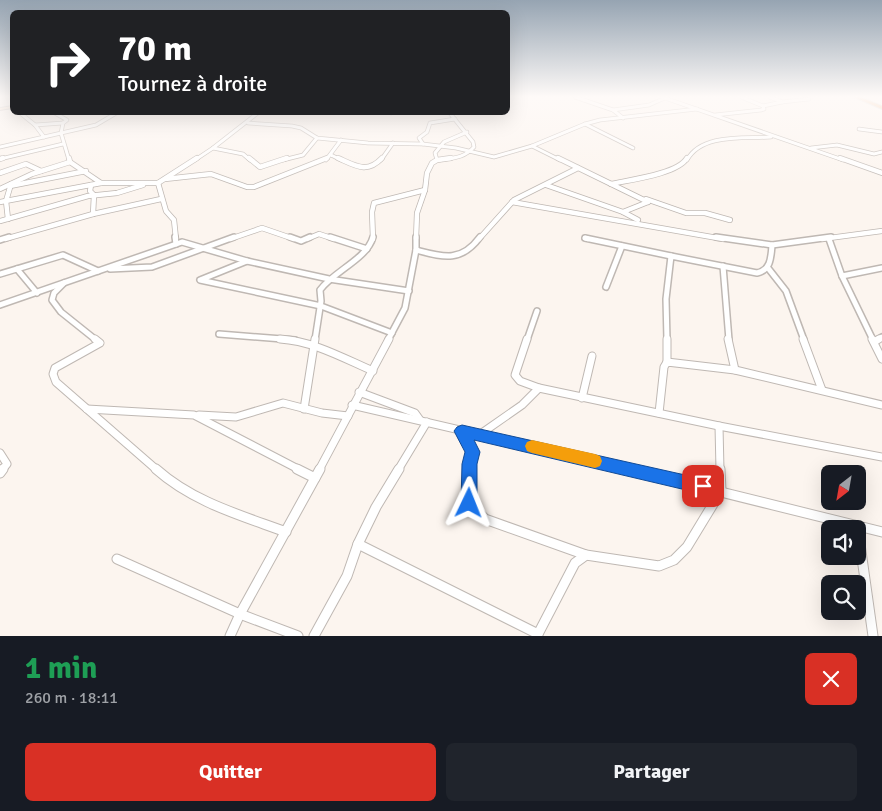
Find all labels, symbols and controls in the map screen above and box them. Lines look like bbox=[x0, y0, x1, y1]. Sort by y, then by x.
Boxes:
text: 70 m bbox=[118, 27, 192, 70]
icon: right bbox=[35, 30, 100, 95]
text: Tournez à droite bbox=[118, 70, 267, 97]
pin bbox=[682, 465, 724, 507]
north arrow bbox=[821, 465, 866, 510]
map controls bbox=[821, 465, 866, 620]
icon: arrive bbox=[689, 472, 717, 500]
position arrow bbox=[442, 476, 494, 528]
button: sound bbox=[821, 520, 866, 565]
button: search bbox=[821, 575, 866, 620]
text: 1 min bbox=[25, 650, 97, 687]
button: close bbox=[805, 653, 857, 705]
text: 260 m · 18:11 bbox=[25, 688, 118, 708]
button: Quitter bbox=[25, 743, 436, 801]
button: Partager bbox=[446, 743, 857, 801]

